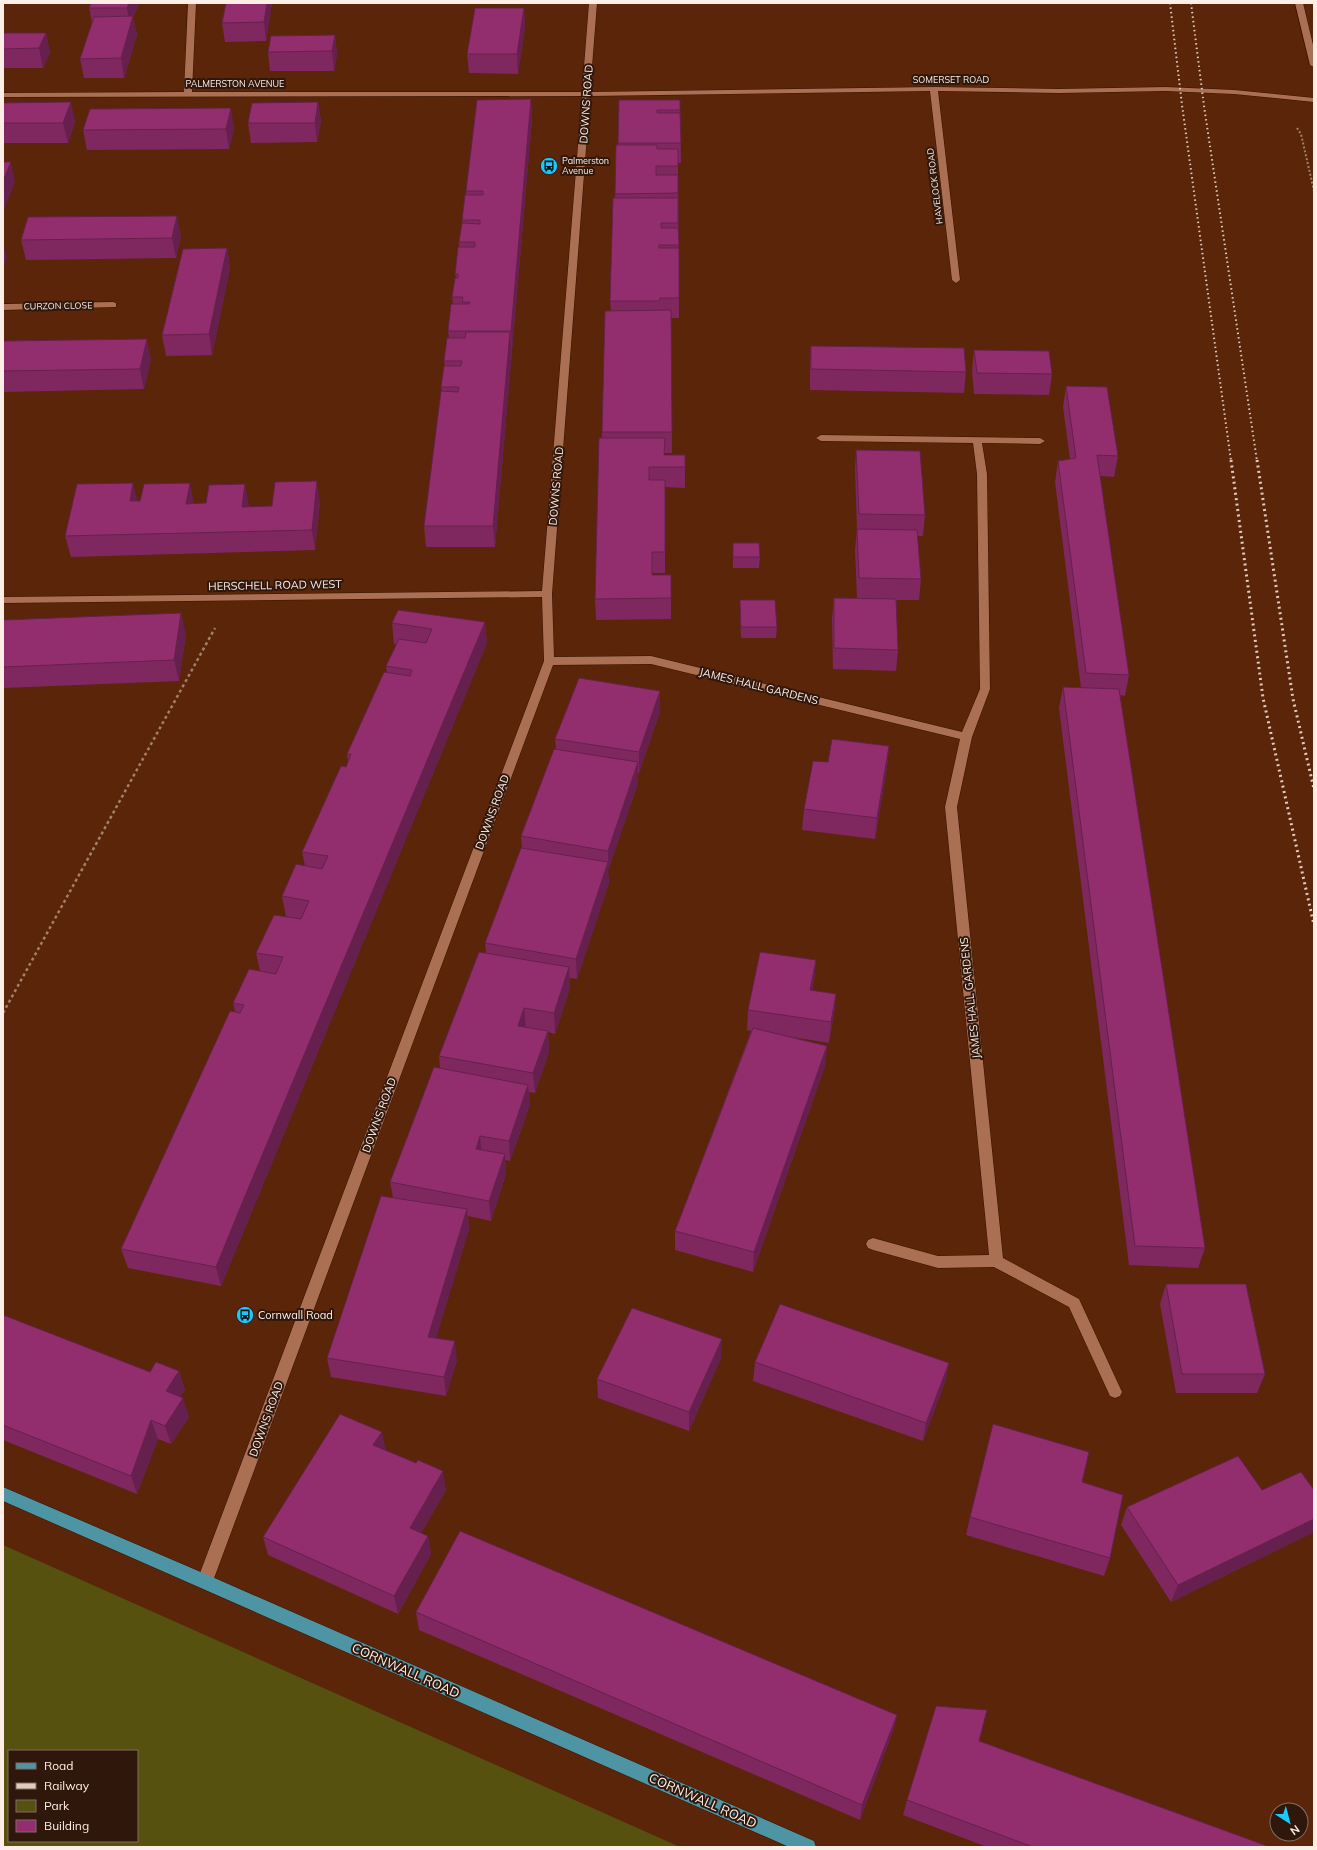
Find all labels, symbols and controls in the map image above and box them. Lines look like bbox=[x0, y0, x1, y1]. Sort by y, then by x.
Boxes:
street label: DOWNS ROAD bbox=[576, 64, 596, 144]
street label: SOMERSET ROAD bbox=[913, 74, 990, 85]
street label: PALMERSTON AVENUE bbox=[186, 78, 284, 89]
street label: HAVELOCK ROAD bbox=[924, 147, 945, 225]
place label: Palmerston Avenue bbox=[562, 155, 609, 176]
bus stop icon: Palmerston Avenue bbox=[539, 156, 559, 176]
street label: CURZON CLOSE bbox=[24, 299, 92, 312]
street label: DOWNS ROAD bbox=[546, 446, 566, 526]
street label: HERSCHELL ROAD WEST bbox=[208, 577, 342, 593]
street label: JAMES HALL GARDENS bbox=[698, 664, 820, 708]
street label: DOWNS ROAD bbox=[472, 773, 512, 851]
street label: JAMES HALL GARDENS bbox=[957, 936, 983, 1059]
street label: DOWNS ROAD bbox=[359, 1076, 399, 1154]
bus stop icon: Cornwall Road bbox=[235, 1305, 255, 1325]
place label: Cornwall Road bbox=[258, 1308, 333, 1322]
street label: DOWNS ROAD bbox=[246, 1380, 286, 1458]
street label: CORNWALL ROAD bbox=[350, 1639, 462, 1701]
legend bbox=[8, 1750, 138, 1842]
text: Road bbox=[44, 1758, 73, 1773]
street label: CORNWALL ROAD bbox=[647, 1769, 759, 1831]
text: Railway bbox=[44, 1778, 90, 1793]
text: Park bbox=[44, 1798, 70, 1813]
north arrow bbox=[1269, 1802, 1309, 1842]
text: Building bbox=[44, 1818, 89, 1833]
text: N bbox=[1287, 1822, 1302, 1838]

